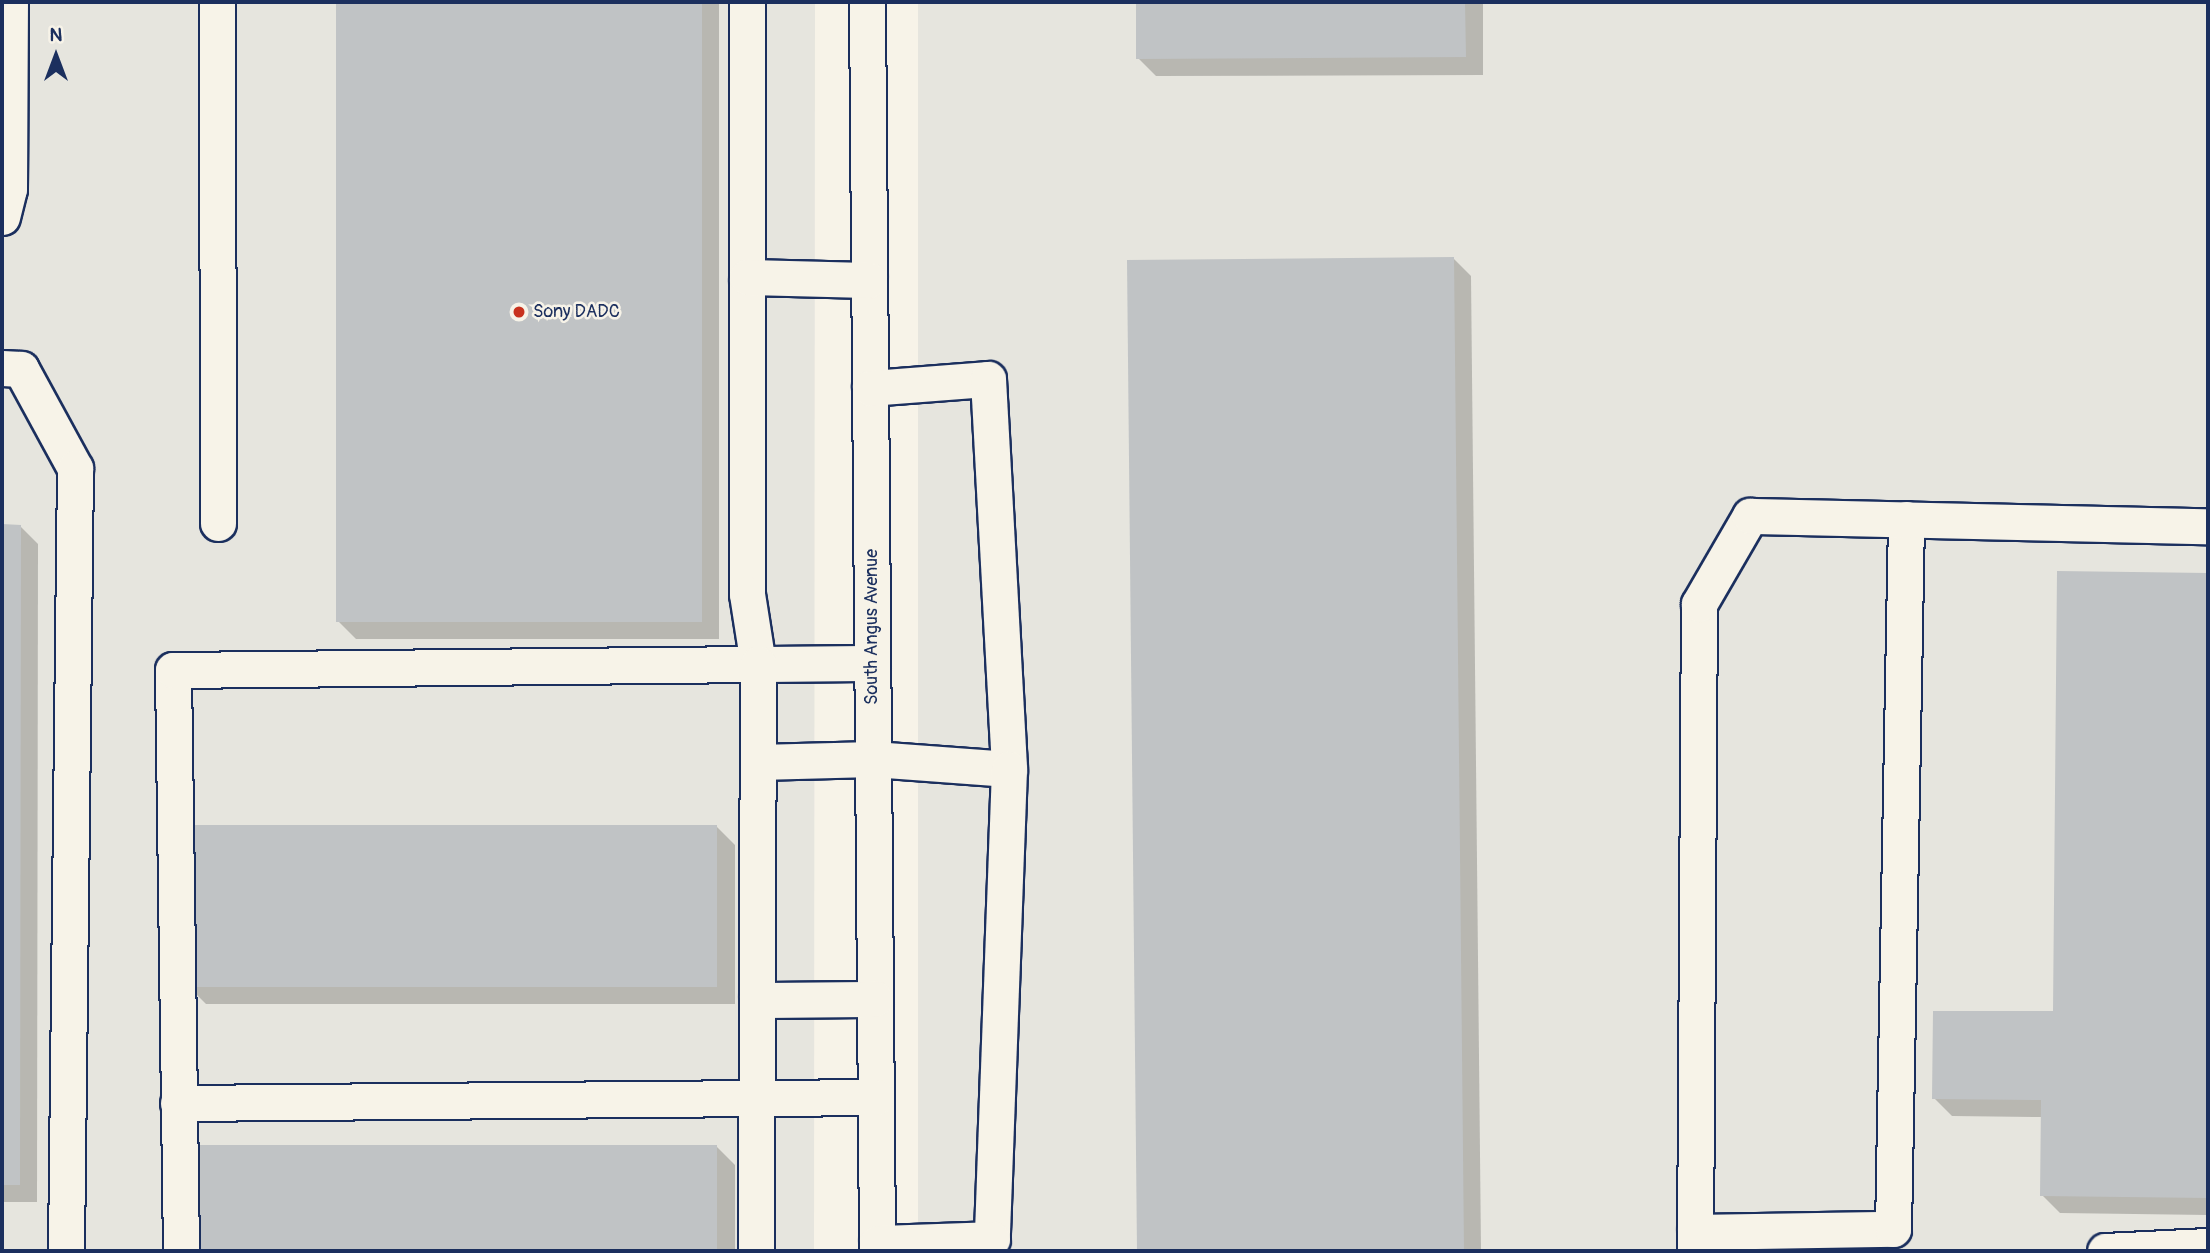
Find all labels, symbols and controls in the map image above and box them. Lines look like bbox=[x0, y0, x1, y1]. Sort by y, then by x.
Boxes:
north arrow bbox=[21, 21, 91, 91]
text: N bbox=[50, 23, 62, 47]
place label: Sony DADC bbox=[533, 301, 620, 323]
marker: Sony DADC bbox=[511, 304, 527, 320]
street label: South Angus Avenue bbox=[861, 549, 883, 705]

